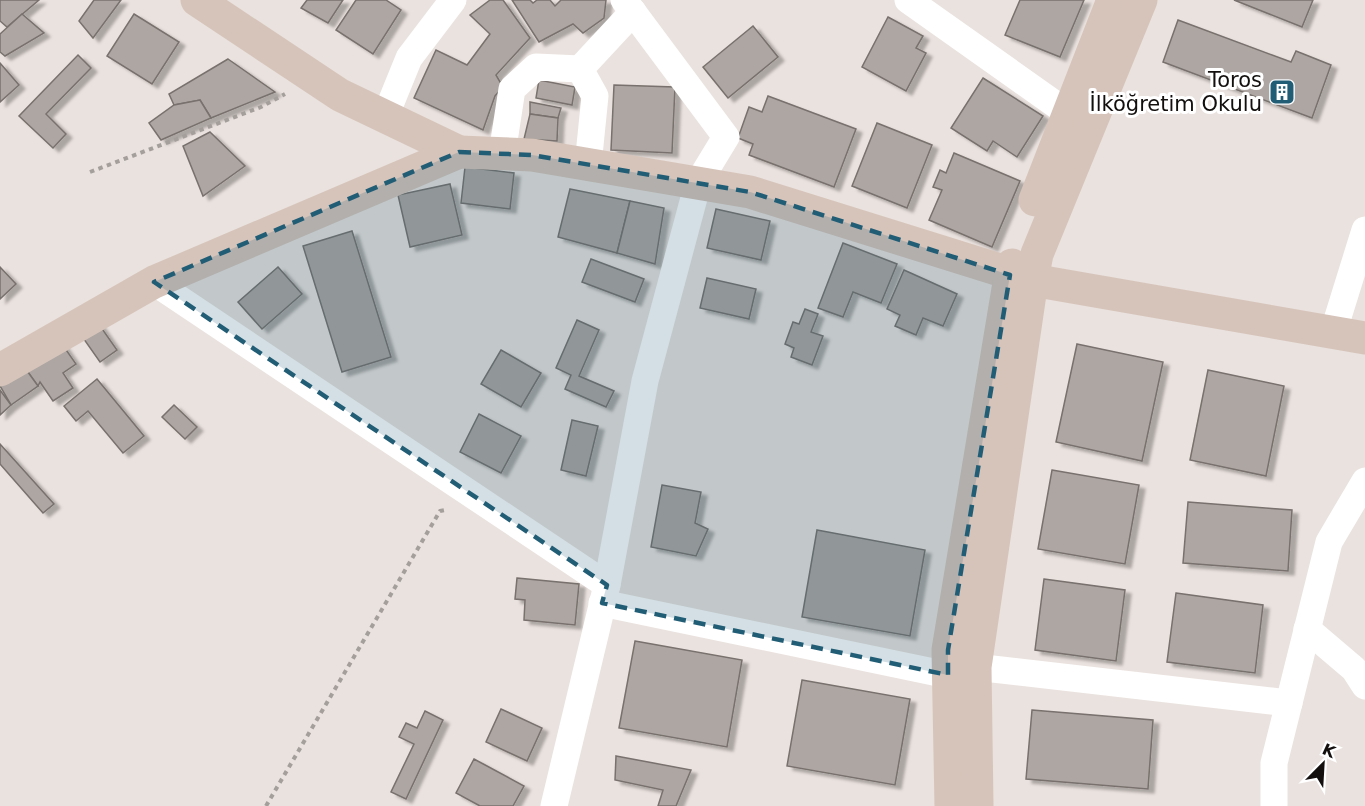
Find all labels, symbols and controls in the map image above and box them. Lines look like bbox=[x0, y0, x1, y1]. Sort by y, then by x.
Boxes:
place label: Toros İlköğretim Okulu bbox=[1090, 68, 1262, 116]
building icon: Toros İlköğretim Okulu bbox=[1267, 77, 1297, 107]
north arrow bbox=[1293, 734, 1353, 794]
text: K bbox=[1319, 740, 1339, 762]

